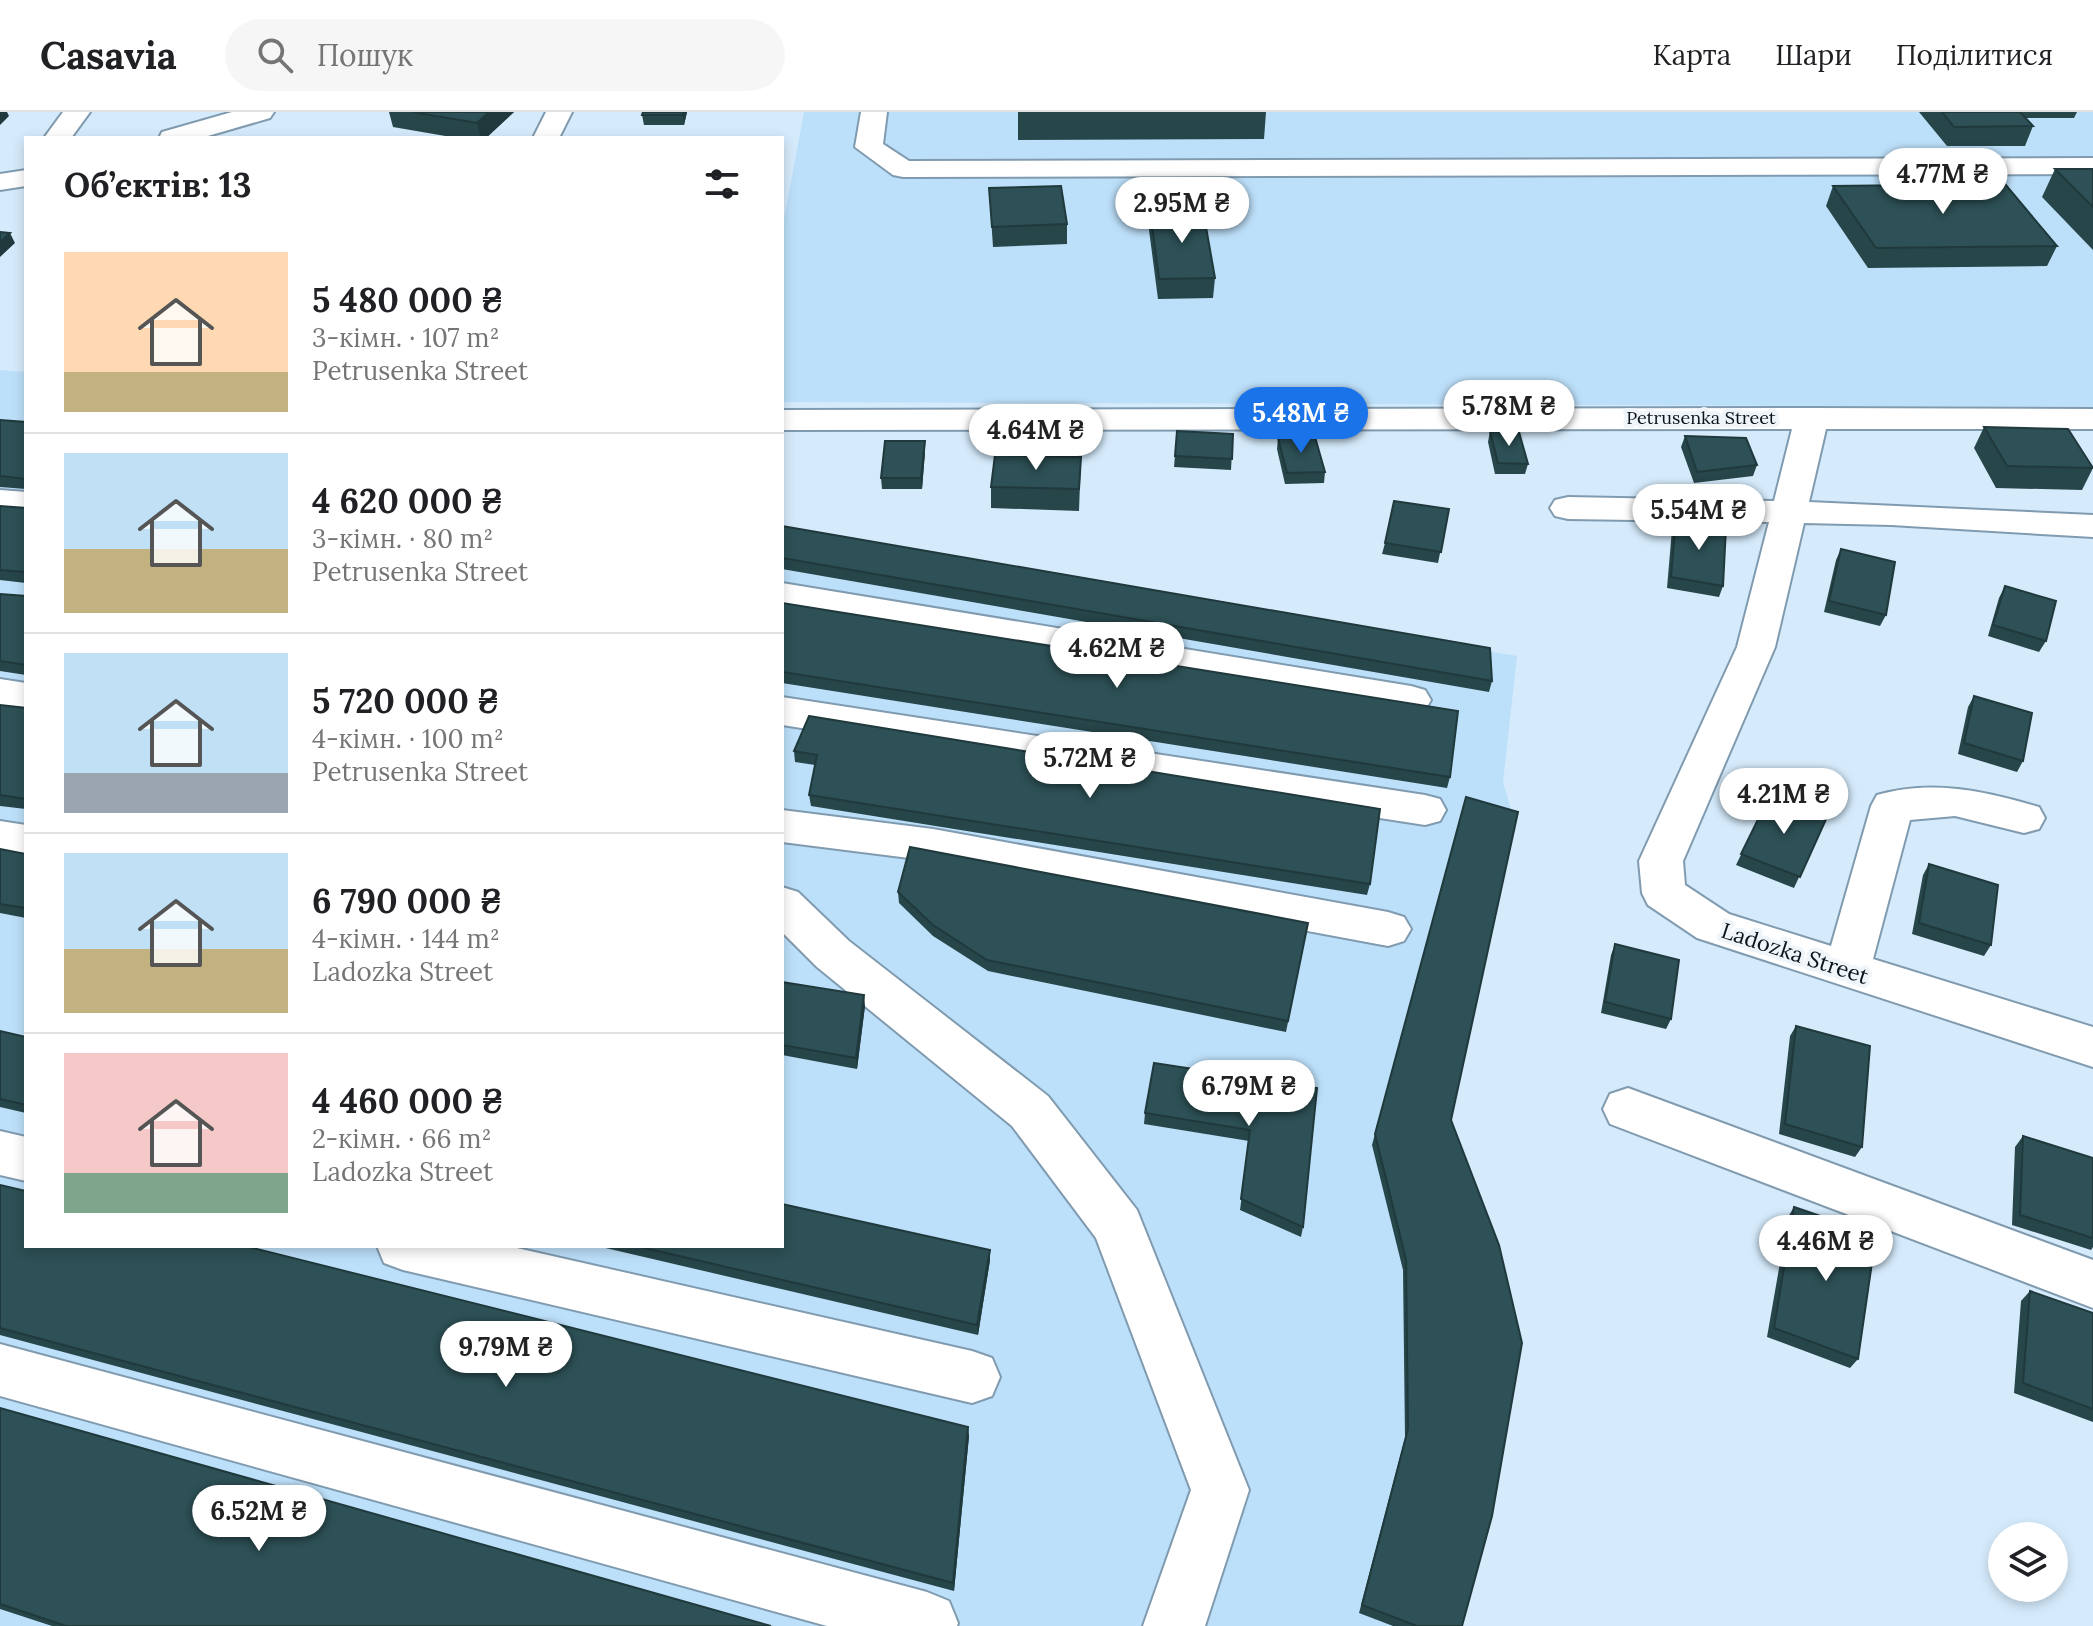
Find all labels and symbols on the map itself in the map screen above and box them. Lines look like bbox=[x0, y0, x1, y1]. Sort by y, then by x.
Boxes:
pin: 4.77M ₴ bbox=[1869, 148, 2017, 216]
pin: 2.95M ₴ bbox=[1108, 177, 1256, 245]
pin: 5.78M ₴ bbox=[1435, 380, 1583, 448]
pin: 5.48M ₴ bbox=[1227, 387, 1375, 455]
pin: 4.64M ₴ bbox=[962, 404, 1110, 472]
street label: Petrusenka Street bbox=[1626, 406, 1776, 429]
pin: 5.54M ₴ bbox=[1625, 484, 1773, 552]
pin: 4.62M ₴ bbox=[1043, 622, 1191, 690]
pin: 5.72M ₴ bbox=[1016, 732, 1164, 800]
pin: 4.21M ₴ bbox=[1710, 768, 1858, 836]
street label: Ladozka Street bbox=[1718, 916, 1873, 990]
pin: 6.79M ₴ bbox=[1175, 1060, 1323, 1128]
pin: 4.46M ₴ bbox=[1752, 1215, 1900, 1283]
pin: 9.79M ₴ bbox=[432, 1321, 580, 1389]
pin: 6.52M ₴ bbox=[185, 1485, 333, 1553]

